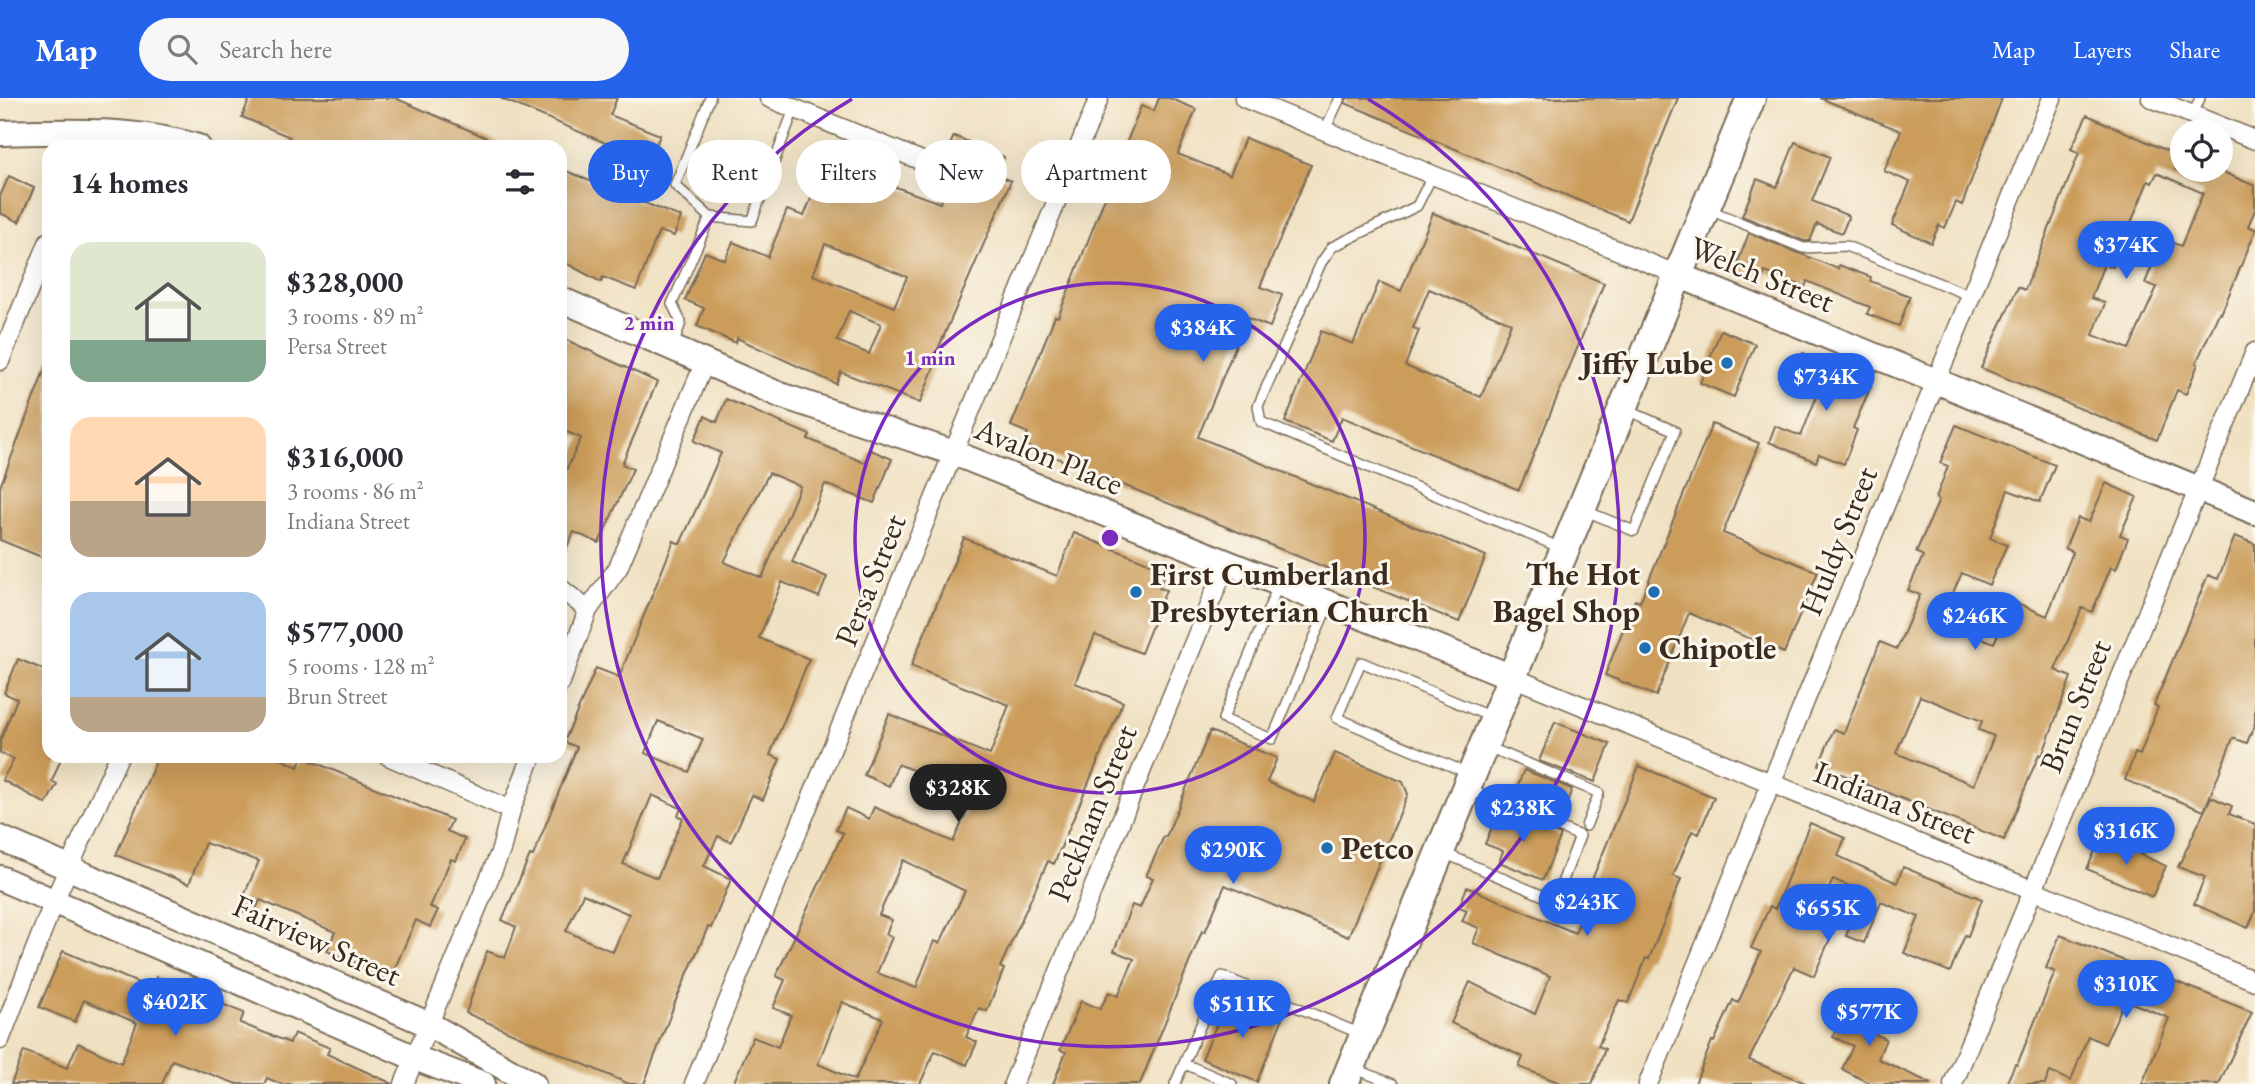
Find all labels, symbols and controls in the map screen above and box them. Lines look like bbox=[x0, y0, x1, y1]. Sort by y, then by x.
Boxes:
search box bbox=[139, 18, 629, 81]
text: Map bbox=[35, 28, 97, 71]
icon: search bbox=[163, 30, 201, 68]
text: Search here bbox=[219, 32, 332, 66]
text: Map bbox=[1992, 34, 2035, 65]
text: Layers bbox=[2073, 34, 2132, 65]
text: Share bbox=[2170, 34, 2220, 65]
map controls bbox=[2170, 119, 2233, 182]
button: locate bbox=[2170, 119, 2233, 182]
chip: Buy bbox=[588, 140, 673, 203]
chip: Rent bbox=[687, 140, 782, 203]
chip: Filters bbox=[796, 140, 901, 203]
chip: New bbox=[915, 140, 1007, 203]
chip: Apartment bbox=[1021, 140, 1171, 203]
text: 14 homes bbox=[70, 163, 188, 202]
icon: filters bbox=[501, 163, 539, 201]
pin: $374K bbox=[2077, 222, 2175, 281]
street label: Welch Street bbox=[1683, 226, 1841, 322]
text: $374K bbox=[2094, 229, 2158, 259]
text: $328,000 bbox=[287, 262, 403, 301]
icon: home bbox=[126, 270, 210, 354]
text: 3 rooms · 89 m² bbox=[287, 301, 424, 331]
pin: $384K bbox=[1154, 304, 1252, 364]
text: 2 min bbox=[623, 309, 675, 336]
text: $384K bbox=[1171, 312, 1235, 342]
text: Persa Street bbox=[287, 331, 387, 361]
place label: Jiffy Lube bbox=[1578, 342, 1713, 384]
text: 1 min bbox=[904, 344, 956, 371]
pin: $734K bbox=[1777, 354, 1875, 413]
marker: Jiffy Lube bbox=[1719, 355, 1735, 371]
text: $734K bbox=[1794, 361, 1858, 391]
street label: Avalon Place bbox=[968, 407, 1129, 505]
text: $316,000 bbox=[287, 437, 403, 476]
icon: home bbox=[126, 445, 210, 529]
street label: Huldy Street bbox=[1789, 460, 1887, 622]
text: 3 rooms · 86 m² bbox=[287, 476, 424, 506]
text: Indiana Street bbox=[287, 506, 410, 536]
street label: Persa Street bbox=[824, 508, 916, 652]
centre of rings bbox=[1098, 526, 1122, 550]
place label: First Cumberland Presbyterian Church bbox=[1150, 553, 1429, 632]
place label: The Hot Bagel Shop bbox=[1493, 553, 1640, 632]
marker: First Cumberland Presbyterian Church bbox=[1128, 584, 1144, 600]
marker: The Hot Bagel Shop bbox=[1646, 584, 1662, 600]
pin: $246K bbox=[1926, 592, 2024, 652]
text: $246K bbox=[1943, 600, 2007, 630]
text: $577,000 bbox=[287, 612, 403, 651]
icon: home bbox=[126, 620, 210, 704]
place label: Chipotle bbox=[1659, 627, 1776, 669]
street label: Brun Street bbox=[2029, 633, 2121, 779]
marker: Chipotle bbox=[1637, 640, 1653, 656]
text: 5 rooms · 128 m² bbox=[287, 651, 435, 681]
text: Brun Street bbox=[287, 681, 388, 711]
street label: Peckham Street bbox=[1037, 718, 1147, 908]
street label: Indiana Street bbox=[1808, 751, 1982, 853]
pin: $328K bbox=[909, 764, 1007, 824]
text: $328K bbox=[926, 772, 990, 802]
pin: $238K bbox=[1474, 784, 1572, 844]
text: $238K bbox=[1491, 792, 1555, 822]
pin: $316K bbox=[2077, 808, 2175, 867]
text: $316K bbox=[2094, 815, 2158, 845]
pin: $290K bbox=[1184, 826, 1282, 886]
place label: Petco bbox=[1341, 827, 1414, 869]
text: $290K bbox=[1201, 834, 1265, 864]
marker: Petco bbox=[1319, 840, 1335, 856]
pin: $243K bbox=[1538, 878, 1636, 938]
street label: Fairview Street bbox=[226, 884, 408, 996]
pin: $655K bbox=[1779, 884, 1877, 944]
text: $243K bbox=[1555, 886, 1619, 916]
text: $655K bbox=[1796, 892, 1860, 922]
pin: $310K bbox=[2077, 960, 2175, 1020]
text: $310K bbox=[2094, 968, 2158, 998]
pin: $402K bbox=[126, 978, 224, 1038]
pin: $511K bbox=[1193, 981, 1291, 1040]
text: $402K bbox=[143, 986, 207, 1016]
text: $511K bbox=[1210, 988, 1274, 1018]
pin: $577K bbox=[1820, 988, 1918, 1048]
text: $577K bbox=[1837, 996, 1901, 1026]

